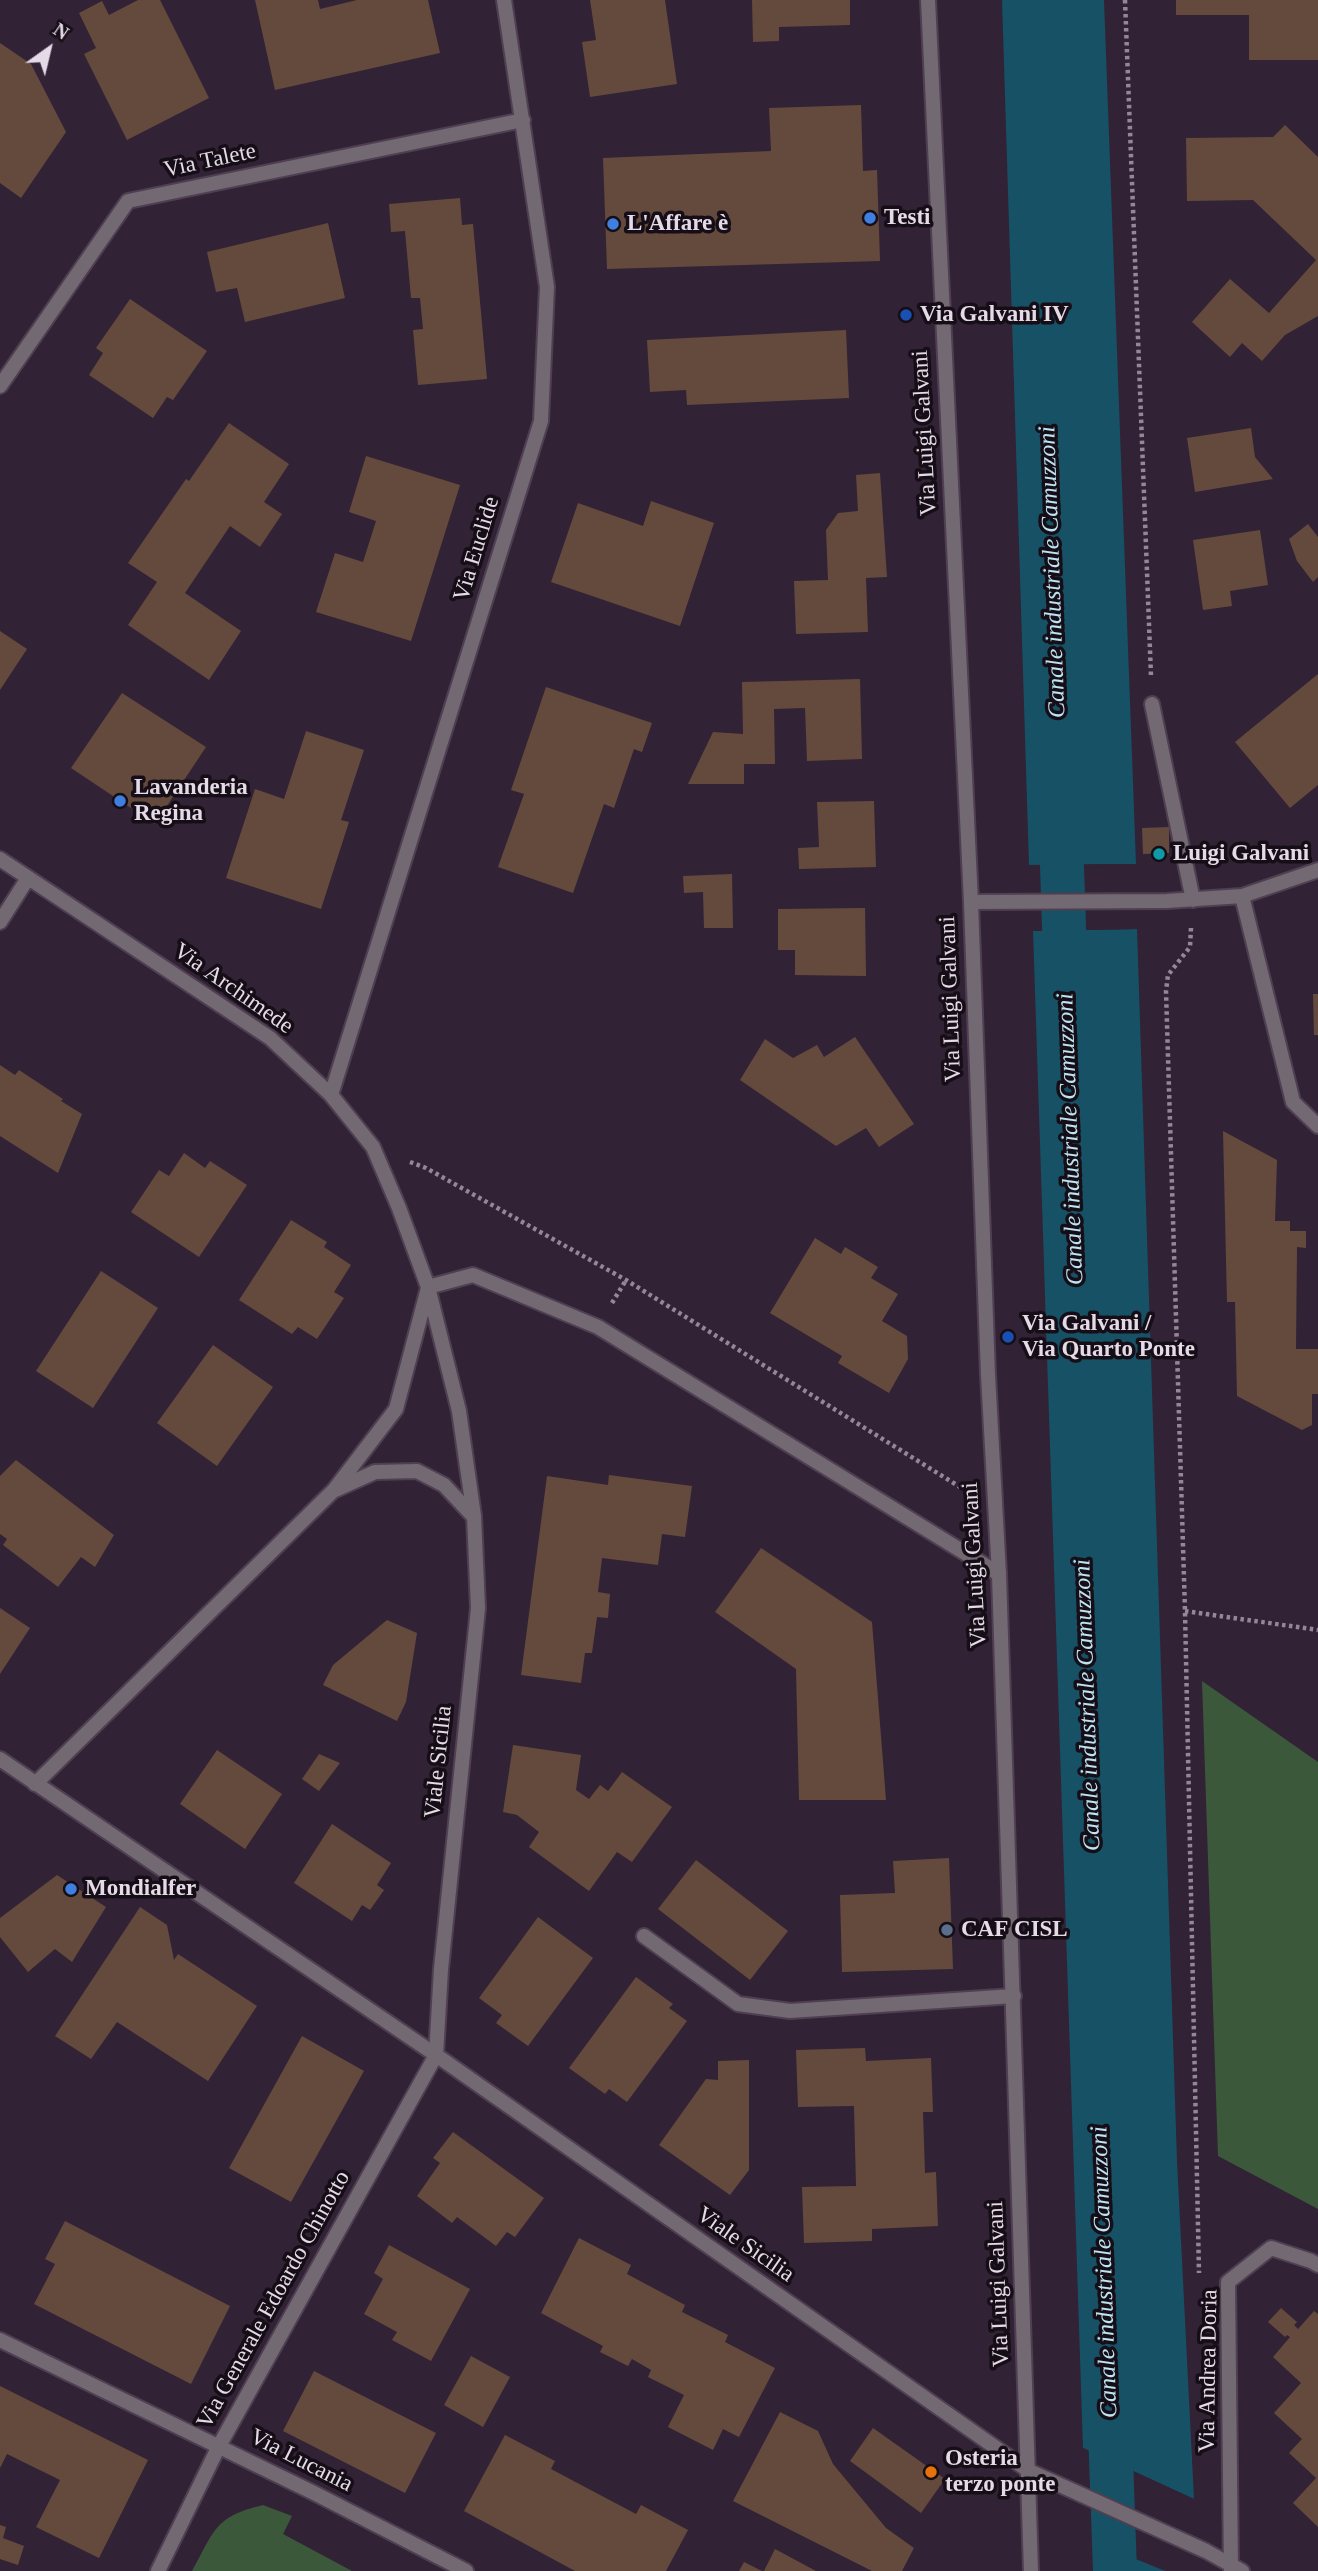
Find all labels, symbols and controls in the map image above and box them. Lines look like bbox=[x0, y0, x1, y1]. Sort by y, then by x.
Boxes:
north arrow bbox=[14, 14, 84, 84]
text: N bbox=[49, 19, 73, 44]
street label: Via Talete bbox=[161, 138, 259, 184]
place label: Testi bbox=[884, 204, 930, 232]
place label: L'Affare è bbox=[627, 210, 728, 238]
marker: Testi bbox=[862, 210, 878, 226]
marker: L'Affare è bbox=[605, 216, 621, 232]
place label: Via Galvani IV bbox=[920, 301, 1069, 329]
marker: Via Galvani IV bbox=[898, 307, 914, 323]
street label: Via Luigi Galvani bbox=[907, 349, 943, 517]
water label: Canale industriale Camuzzoni bbox=[1034, 426, 1072, 718]
street label: Via Euclide bbox=[448, 493, 506, 605]
place label: Lavanderia Regina bbox=[134, 774, 248, 828]
marker: Lavanderia Regina bbox=[112, 793, 128, 809]
place label: Luigi Galvani bbox=[1173, 840, 1309, 868]
marker: Luigi Galvani bbox=[1151, 846, 1167, 862]
street label: Via Luigi Galvani bbox=[934, 916, 968, 1082]
street label: Via Archimede bbox=[168, 938, 298, 1040]
water label: Canale industriale Camuzzoni bbox=[1052, 993, 1090, 1285]
place label: Via Galvani / Via Quarto Ponte bbox=[1022, 1310, 1195, 1364]
marker: Via Galvani / Via Quarto Ponte bbox=[1000, 1329, 1016, 1345]
street label: Via Luigi Galvani bbox=[957, 1481, 993, 1649]
water label: Canale industriale Camuzzoni bbox=[1069, 1559, 1107, 1851]
street label: Viale Sicilia bbox=[419, 1704, 459, 1820]
place label: Mondialfer bbox=[85, 1875, 196, 1903]
marker: Mondialfer bbox=[63, 1881, 79, 1897]
place label: CAF CISL bbox=[961, 1916, 1068, 1944]
marker: CAF CISL bbox=[939, 1922, 955, 1938]
water label: Canale industriale Camuzzoni bbox=[1086, 2126, 1124, 2418]
street label: Via Generale Edoardo Chinotto bbox=[192, 2166, 356, 2434]
street label: Viale Sicilia bbox=[691, 2201, 799, 2289]
street label: Via Luigi Galvani bbox=[982, 2201, 1016, 2367]
street label: Via Andrea Doria bbox=[1194, 2289, 1224, 2453]
street label: Via Lucania bbox=[245, 2423, 357, 2499]
place label: Osteria terzo ponte bbox=[945, 2445, 1055, 2499]
marker: Osteria terzo ponte bbox=[923, 2464, 939, 2480]

